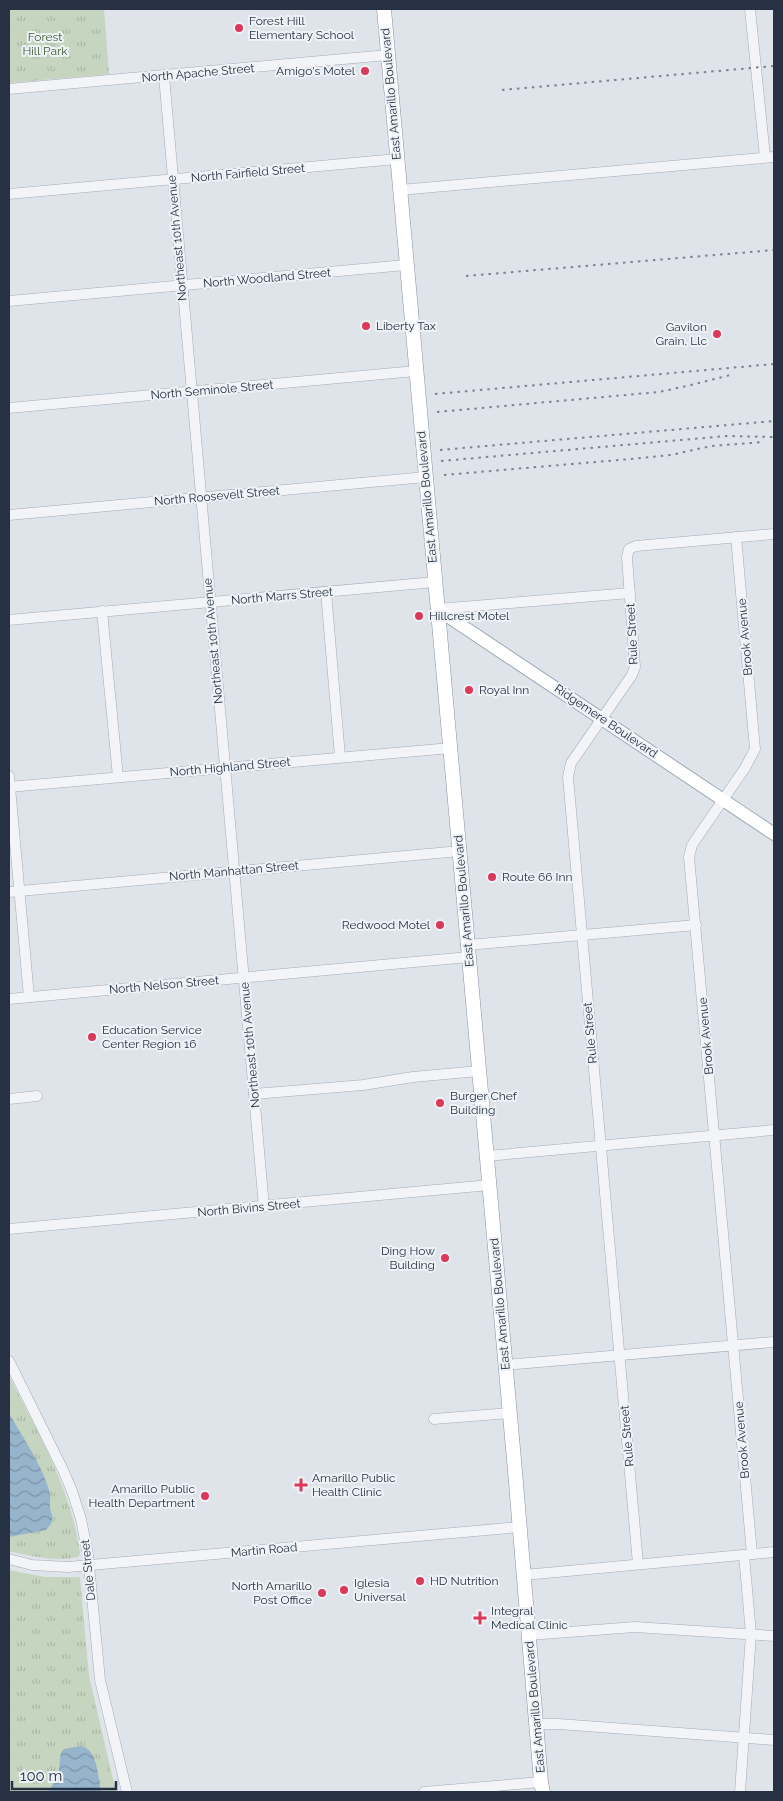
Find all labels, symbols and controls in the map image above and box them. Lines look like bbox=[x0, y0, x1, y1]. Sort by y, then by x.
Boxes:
place label: Forest Hill Elementary School bbox=[249, 14, 355, 42]
marker: Forest Hill Elementary School bbox=[233, 22, 245, 34]
street label: East Amarillo Boulevard bbox=[378, 28, 404, 160]
park label: Forest Hill Park bbox=[22, 30, 68, 58]
street label: North Apache Street bbox=[141, 61, 255, 85]
place label: Amigo's Motel bbox=[276, 64, 356, 78]
marker: Amigo's Motel bbox=[359, 65, 371, 77]
street label: North Fairfield Street bbox=[190, 161, 306, 185]
street label: Northeast 10th Avenue bbox=[165, 174, 189, 302]
street label: North Woodland Street bbox=[203, 265, 331, 291]
place label: Liberty Tax bbox=[376, 319, 436, 333]
marker: Liberty Tax bbox=[360, 320, 372, 332]
place label: Gavilon Grain, Llc bbox=[655, 320, 707, 348]
marker: Gavilon Grain, Llc bbox=[711, 328, 723, 340]
street label: North Seminole Street bbox=[150, 378, 274, 402]
street label: East Amarillo Boulevard bbox=[414, 431, 440, 563]
street label: North Roosevelt Street bbox=[154, 484, 280, 508]
street label: Northeast 10th Avenue bbox=[201, 577, 225, 705]
street label: North Marrs Street bbox=[231, 585, 333, 607]
street label: Brook Avenue bbox=[735, 598, 755, 676]
street label: Rule Street bbox=[623, 603, 641, 665]
place label: Hillcrest Motel bbox=[429, 609, 510, 623]
marker: Hillcrest Motel bbox=[413, 610, 425, 622]
street label: Ridgemere Boulevard bbox=[552, 681, 660, 761]
place label: Royal Inn bbox=[479, 683, 529, 697]
marker: Royal Inn bbox=[463, 684, 475, 696]
street label: North Highland Street bbox=[169, 755, 291, 779]
street label: East Amarillo Boulevard bbox=[451, 835, 477, 967]
street label: North Manhattan Street bbox=[169, 858, 299, 884]
place label: Route 66 Inn bbox=[502, 870, 572, 884]
marker: Route 66 Inn bbox=[486, 871, 498, 883]
place label: Redwood Motel bbox=[342, 918, 431, 932]
marker: Redwood Motel bbox=[434, 919, 446, 931]
street label: North Nelson Street bbox=[108, 973, 220, 997]
street label: Northeast 10th Avenue bbox=[238, 981, 262, 1109]
street label: Brook Avenue bbox=[696, 997, 716, 1075]
street label: Rule Street bbox=[580, 1002, 600, 1064]
place label: Education Service Center Region 16 bbox=[102, 1023, 202, 1051]
marker: Education Service Center Region 16 bbox=[86, 1031, 98, 1043]
place label: Burger Chef Building bbox=[450, 1089, 518, 1117]
marker: Burger Chef Building bbox=[434, 1097, 446, 1109]
street label: North Bivins Street bbox=[197, 1197, 301, 1219]
street label: East Amarillo Boulevard bbox=[487, 1238, 513, 1370]
place label: Ding How Building bbox=[381, 1244, 435, 1272]
marker: Ding How Building bbox=[439, 1252, 451, 1264]
street label: Brook Avenue bbox=[732, 1401, 752, 1479]
street label: Rule Street bbox=[617, 1405, 637, 1467]
place label: Amarillo Public Health Clinic bbox=[312, 1471, 396, 1499]
marker: Amarillo Public Health Clinic bbox=[294, 1478, 308, 1492]
place label: Amarillo Public Health Department bbox=[88, 1482, 195, 1510]
marker: Amarillo Public Health Department bbox=[199, 1490, 211, 1502]
street label: Dale Street bbox=[78, 1539, 98, 1601]
street label: Martin Road bbox=[230, 1540, 298, 1560]
place label: HD Nutrition bbox=[430, 1574, 499, 1588]
marker: HD Nutrition bbox=[414, 1575, 426, 1587]
place label: Iglesia Universal bbox=[354, 1576, 406, 1604]
place label: North Amarillo Post Office bbox=[232, 1579, 312, 1607]
marker: Iglesia Universal bbox=[338, 1584, 350, 1596]
marker: North Amarillo Post Office bbox=[316, 1587, 328, 1599]
place label: Integral Medical Clinic bbox=[491, 1604, 568, 1632]
marker: Integral Medical Clinic bbox=[473, 1611, 487, 1625]
street label: East Amarillo Boulevard bbox=[522, 1641, 548, 1773]
scale bar bbox=[12, 1758, 116, 1790]
text: 100 m bbox=[20, 1767, 62, 1785]

